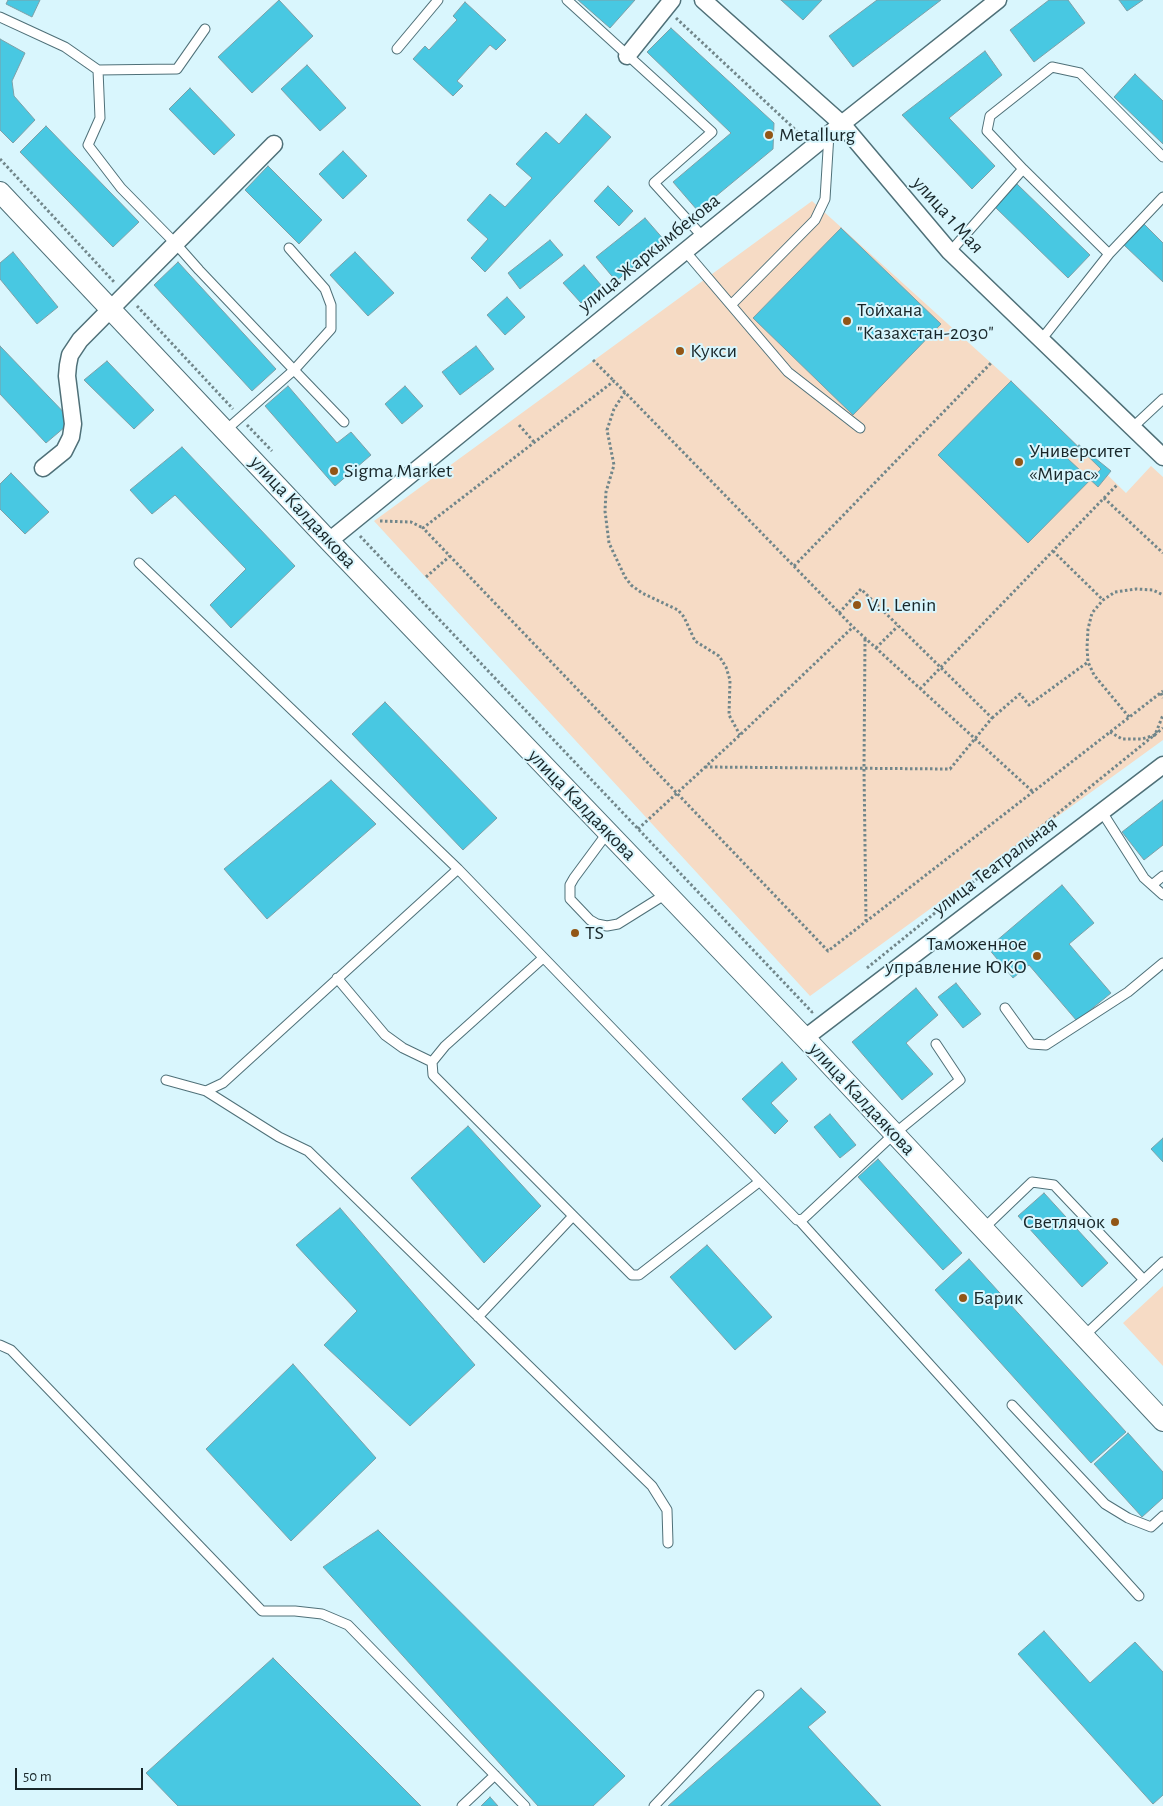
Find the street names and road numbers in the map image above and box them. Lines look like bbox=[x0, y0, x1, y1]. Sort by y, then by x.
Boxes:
street label: улица 1 Мая bbox=[907, 171, 989, 259]
street label: улица Жаркымбекова bbox=[573, 188, 725, 318]
street label: улица Калдаякова bbox=[245, 451, 361, 573]
street label: улица Калдаякова bbox=[523, 744, 641, 866]
street label: улица Театральная bbox=[928, 811, 1062, 921]
street label: улица Калдаякова bbox=[804, 1038, 920, 1160]

